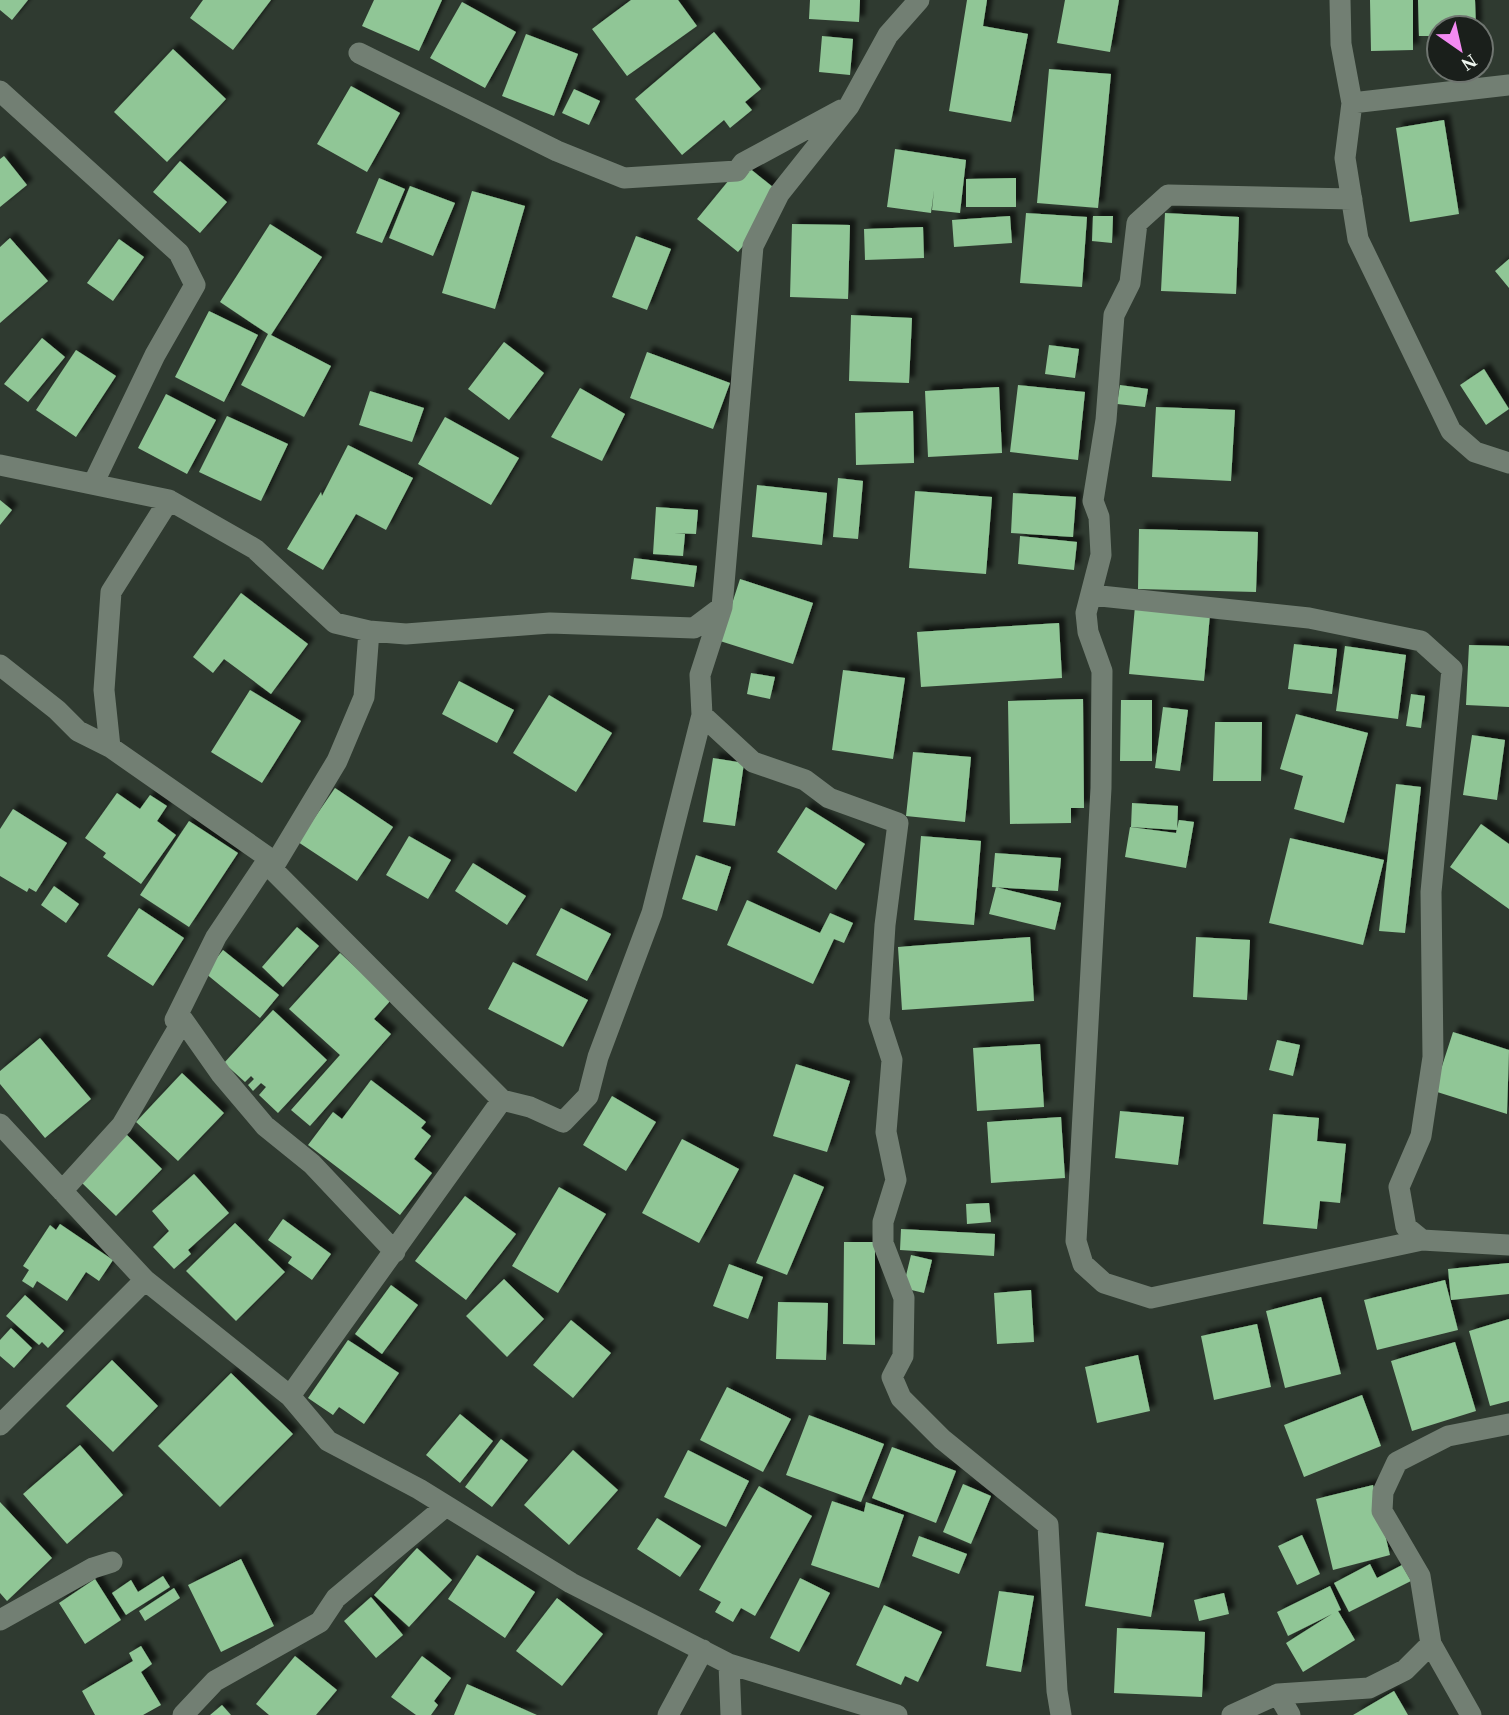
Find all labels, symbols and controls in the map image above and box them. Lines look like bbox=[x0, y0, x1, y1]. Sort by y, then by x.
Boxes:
north arrow bbox=[1425, 14, 1495, 84]
text: N bbox=[1457, 50, 1481, 75]

